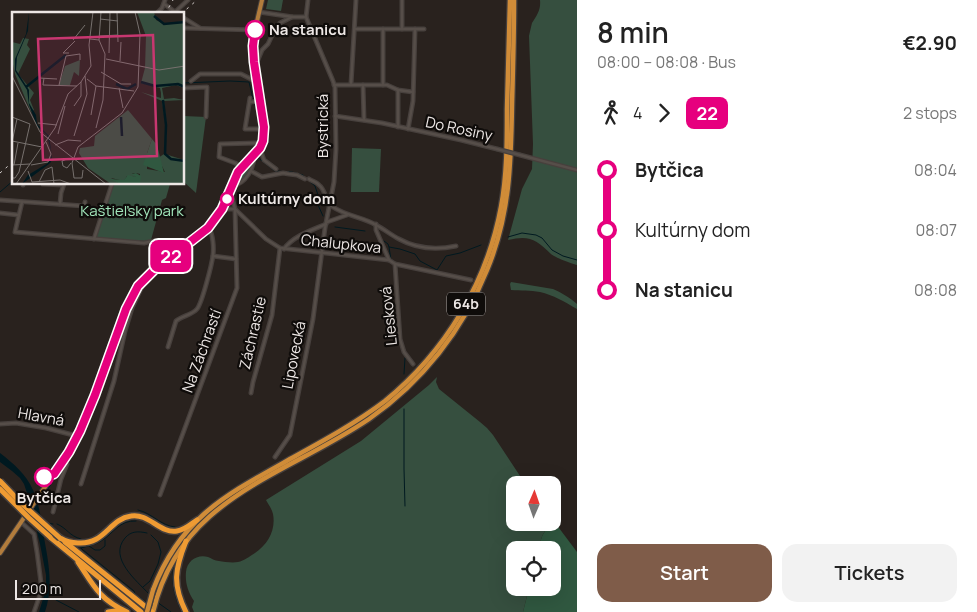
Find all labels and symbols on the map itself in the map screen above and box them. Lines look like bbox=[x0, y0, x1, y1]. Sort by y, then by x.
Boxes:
inset map bbox=[12, 12, 185, 185]
place label: Na stanicu bbox=[269, 19, 346, 40]
marker: Na stanicu bbox=[245, 20, 265, 40]
street label: Bystrická bbox=[312, 94, 333, 158]
street label: Do Rosiny bbox=[424, 111, 495, 146]
place label: Kultúrny dom bbox=[238, 188, 335, 209]
marker: Kultúrny dom bbox=[220, 192, 234, 206]
park label: Kaštieľsky park bbox=[80, 200, 184, 221]
street label: Chalupkova bbox=[300, 229, 382, 258]
line badge: 22 bbox=[148, 240, 194, 272]
street label: Liesková bbox=[375, 286, 402, 347]
road number: 64b bbox=[447, 292, 485, 316]
street label: Záchrastie bbox=[234, 294, 271, 371]
street label: Na Záchrastí bbox=[177, 306, 226, 395]
street label: Lipovecká bbox=[277, 319, 310, 391]
street label: Hlavná bbox=[16, 402, 66, 431]
marker: Bytčica bbox=[34, 467, 54, 487]
north arrow bbox=[506, 476, 561, 531]
place label: Bytčica bbox=[17, 487, 71, 508]
scale bar bbox=[15, 577, 101, 600]

